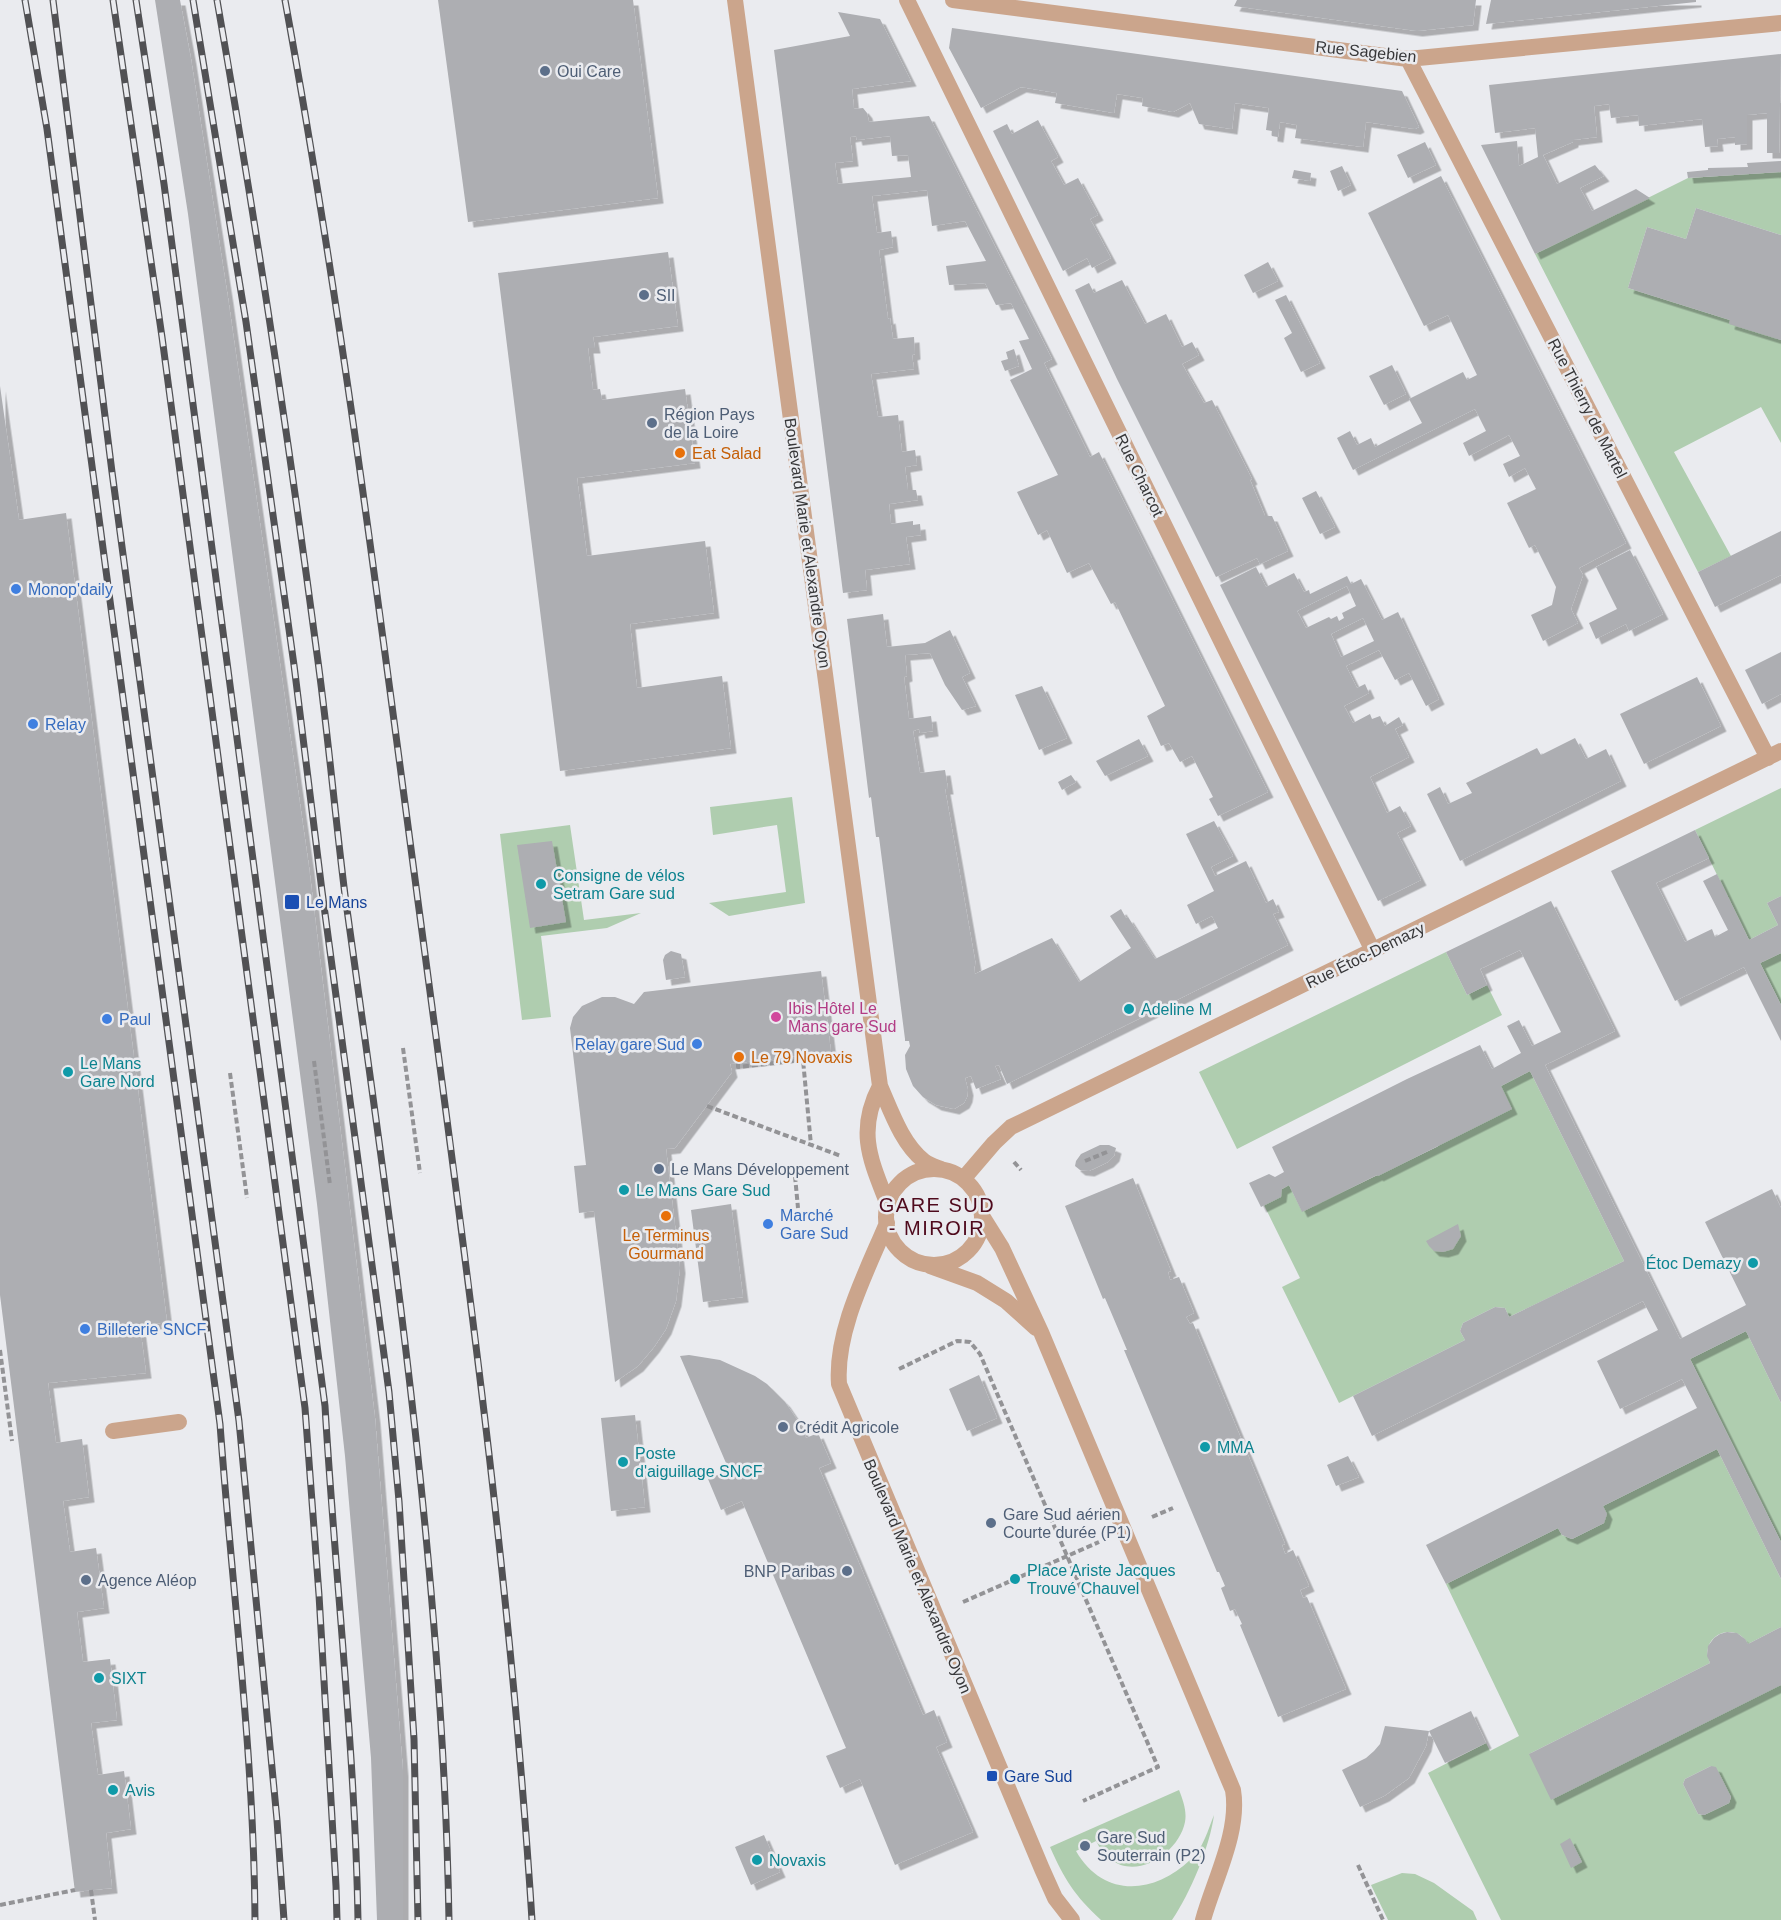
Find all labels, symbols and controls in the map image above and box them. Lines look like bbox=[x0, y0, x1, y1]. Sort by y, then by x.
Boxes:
street label: Rue Sagebien bbox=[1315, 38, 1417, 65]
place label: Oui Care bbox=[557, 63, 621, 80]
marker: Oui Care bbox=[538, 64, 552, 78]
place label: SII bbox=[656, 287, 676, 304]
marker: SII bbox=[637, 288, 651, 302]
street label: Rue Thierry de Martel bbox=[1545, 336, 1630, 481]
place label: Région Pays de la Loire bbox=[664, 406, 755, 441]
marker: Région Pays de la Loire bbox=[645, 416, 659, 430]
street label: Boulevard Marie et Alexandre Oyon bbox=[782, 417, 833, 669]
street label: Rue Charcot bbox=[1112, 431, 1167, 520]
place label: Eat Salad bbox=[692, 445, 761, 462]
marker: Eat Salad bbox=[673, 446, 687, 460]
place label: Monop'daily bbox=[28, 581, 113, 598]
marker: Monop'daily bbox=[9, 582, 23, 596]
place label: Relay bbox=[45, 716, 86, 733]
marker: Relay bbox=[26, 717, 40, 731]
place label: Consigne de vélos Setram Gare sud bbox=[553, 867, 685, 902]
marker: Consigne de vélos Setram Gare sud bbox=[534, 877, 548, 891]
marker: Le Mans bbox=[283, 893, 301, 911]
place label: Le Mans bbox=[306, 894, 367, 911]
street label: Rue Étoc-Demazy bbox=[1303, 918, 1427, 992]
place label: Ibis Hôtel Le Mans gare Sud bbox=[788, 1000, 897, 1035]
place label: Adeline M bbox=[1141, 1001, 1212, 1018]
marker: Adeline M bbox=[1122, 1002, 1136, 1016]
marker: Ibis Hôtel Le Mans gare Sud bbox=[769, 1010, 783, 1024]
place label: Paul bbox=[119, 1011, 151, 1028]
marker: Paul bbox=[100, 1012, 114, 1026]
place label: Relay gare Sud bbox=[575, 1036, 685, 1053]
marker: Relay gare Sud bbox=[690, 1037, 704, 1051]
place label: Le 79 Novaxis bbox=[751, 1049, 852, 1066]
marker: Le 79 Novaxis bbox=[732, 1050, 746, 1064]
place label: Le Mans Gare Nord bbox=[80, 1055, 155, 1090]
marker: Le Mans Gare Nord bbox=[61, 1065, 75, 1079]
place label: Le Mans Développement bbox=[671, 1161, 849, 1178]
marker: Le Mans Développement bbox=[652, 1162, 666, 1176]
place label: Le Mans Gare Sud bbox=[636, 1182, 770, 1199]
marker: Le Mans Gare Sud bbox=[617, 1183, 631, 1197]
district label: GARE SUD - MIROIR bbox=[879, 1194, 995, 1239]
place label: Marché Gare Sud bbox=[780, 1207, 848, 1242]
marker: Le Terminus Gourmand bbox=[659, 1209, 673, 1223]
marker: Marché Gare Sud bbox=[761, 1217, 775, 1231]
place label: Le Terminus Gourmand bbox=[623, 1227, 709, 1262]
place label: Étoc Demazy bbox=[1646, 1254, 1741, 1272]
marker: Étoc Demazy bbox=[1746, 1256, 1760, 1270]
place label: Billeterie SNCF bbox=[97, 1321, 207, 1338]
marker: Billeterie SNCF bbox=[78, 1322, 92, 1336]
place label: Crédit Agricole bbox=[795, 1419, 899, 1436]
marker: Crédit Agricole bbox=[776, 1420, 790, 1434]
place label: MMA bbox=[1217, 1439, 1255, 1456]
marker: MMA bbox=[1198, 1440, 1212, 1454]
place label: Poste d'aiguillage SNCF bbox=[635, 1445, 763, 1480]
marker: Poste d'aiguillage SNCF bbox=[616, 1455, 630, 1469]
street label: Boulevard Marie et Alexandre Oyon bbox=[860, 1457, 975, 1696]
place label: Gare Sud aérien Courte durée (P1) bbox=[1003, 1506, 1131, 1541]
marker: Gare Sud aérien Courte durée (P1) bbox=[984, 1516, 998, 1530]
place label: Place Ariste Jacques Trouvé Chauvel bbox=[1027, 1562, 1176, 1597]
place label: BNP Paribas bbox=[744, 1563, 835, 1580]
marker: BNP Paribas bbox=[840, 1564, 854, 1578]
place label: Agence Aléop bbox=[98, 1572, 197, 1589]
marker: Place Ariste Jacques Trouvé Chauvel bbox=[1008, 1572, 1022, 1586]
marker: Agence Aléop bbox=[79, 1573, 93, 1587]
place label: SIXT bbox=[111, 1670, 147, 1687]
marker: SIXT bbox=[92, 1671, 106, 1685]
place label: Gare Sud bbox=[1004, 1768, 1072, 1785]
marker: Gare Sud bbox=[985, 1769, 999, 1783]
place label: Avis bbox=[125, 1782, 155, 1799]
marker: Avis bbox=[106, 1783, 120, 1797]
place label: Gare Sud Souterrain (P2) bbox=[1097, 1829, 1206, 1864]
marker: Gare Sud Souterrain (P2) bbox=[1078, 1839, 1092, 1853]
place label: Novaxis bbox=[769, 1852, 826, 1869]
marker: Novaxis bbox=[750, 1853, 764, 1867]

